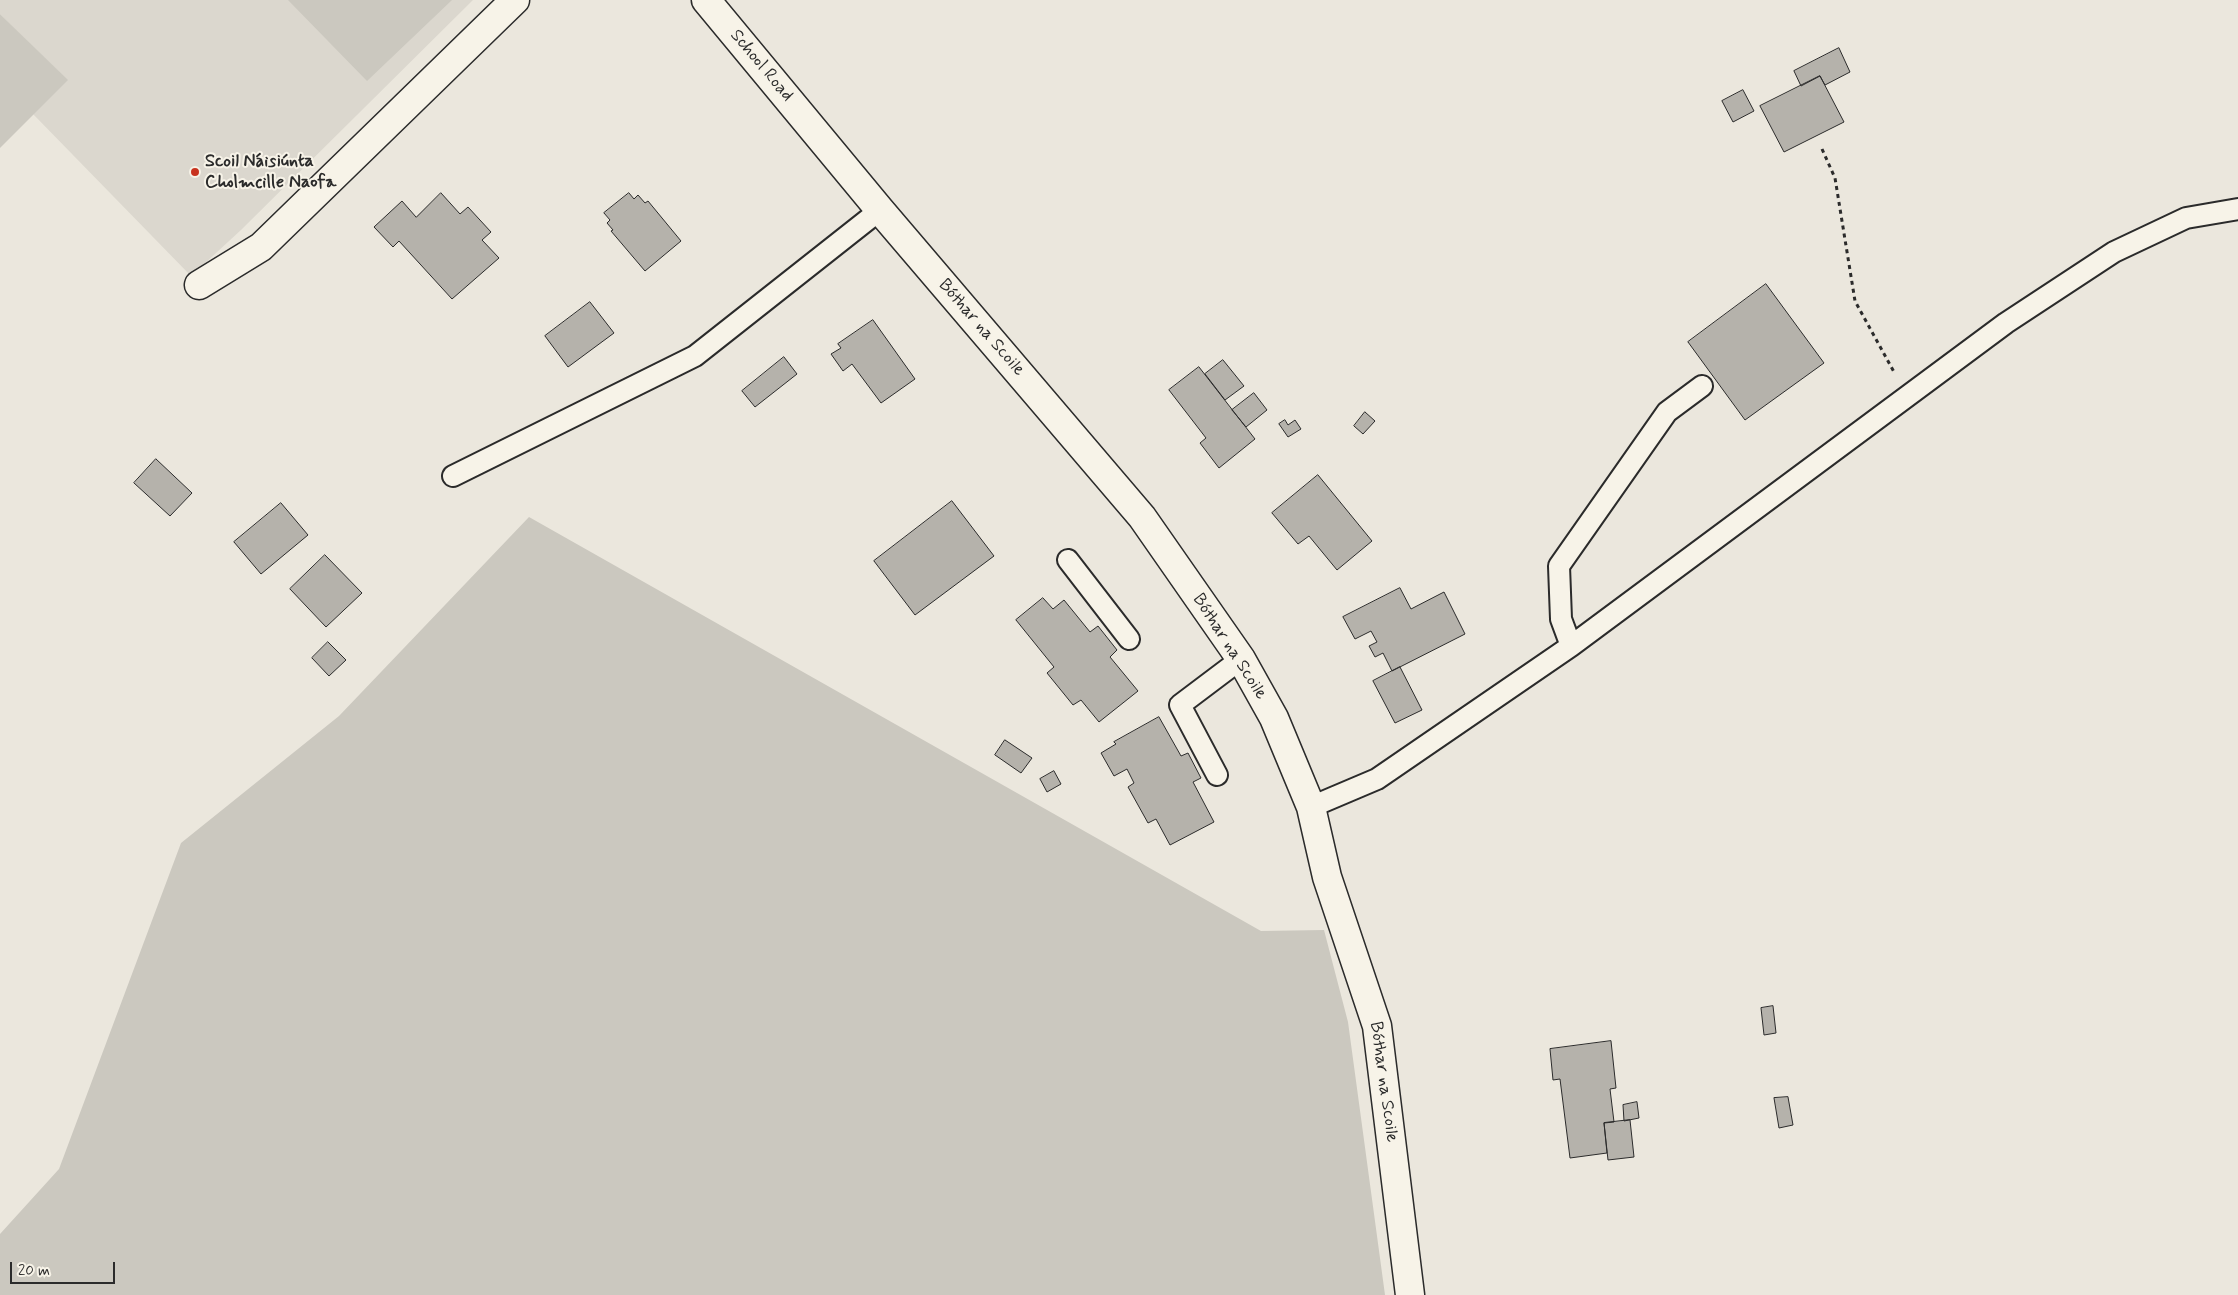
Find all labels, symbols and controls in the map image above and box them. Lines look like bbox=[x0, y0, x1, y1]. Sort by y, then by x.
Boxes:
street label: School Road bbox=[725, 26, 797, 106]
place label: Scoil Náisiúnta Cholmcille Naofa bbox=[205, 151, 336, 193]
marker: Scoil Náisiúnta Cholmcille Naofa bbox=[189, 166, 201, 178]
street label: Bóthar na Scoile bbox=[933, 275, 1029, 381]
street label: Bóthar na Scoile bbox=[1187, 590, 1271, 704]
street label: Bóthar na Scoile bbox=[1364, 1020, 1402, 1144]
scale bar bbox=[12, 1252, 118, 1284]
text: 20 m bbox=[18, 1261, 50, 1281]

